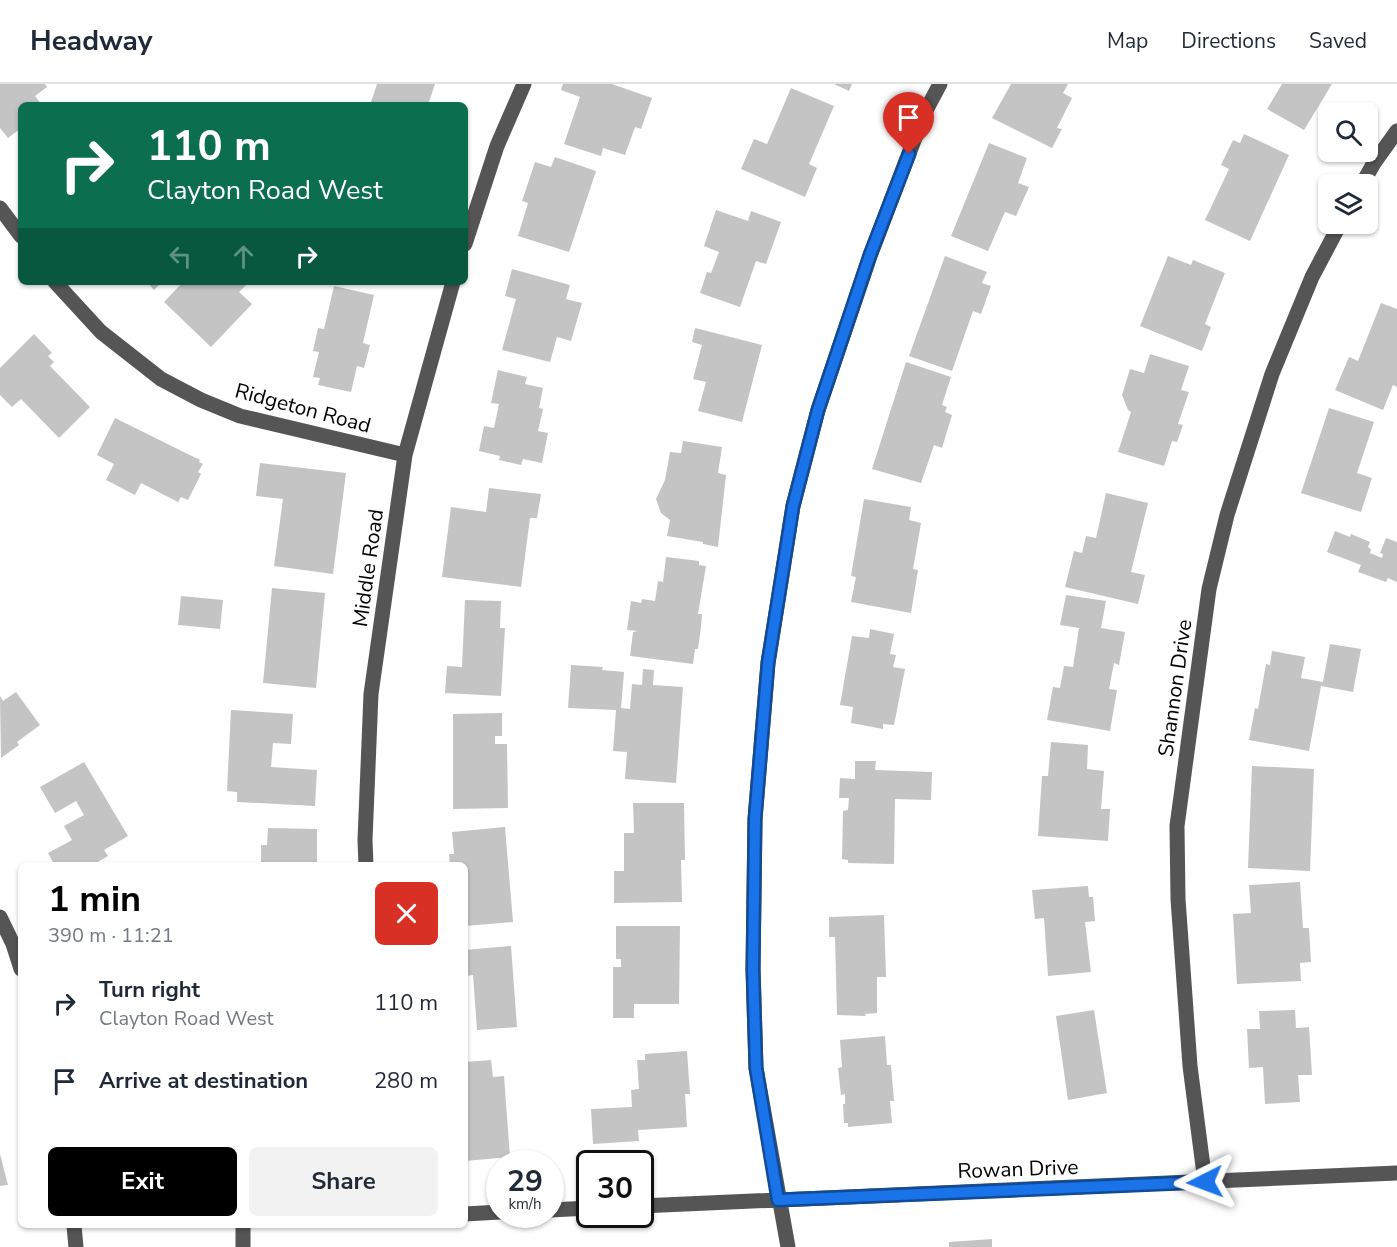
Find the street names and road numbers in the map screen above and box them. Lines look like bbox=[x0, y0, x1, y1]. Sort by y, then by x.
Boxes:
street label: Ridgeton Road bbox=[232, 376, 374, 440]
street label: Middle Road bbox=[346, 507, 390, 629]
street label: Shannon Drive bbox=[1151, 617, 1199, 759]
street label: Rowan Drive bbox=[957, 1153, 1079, 1185]

